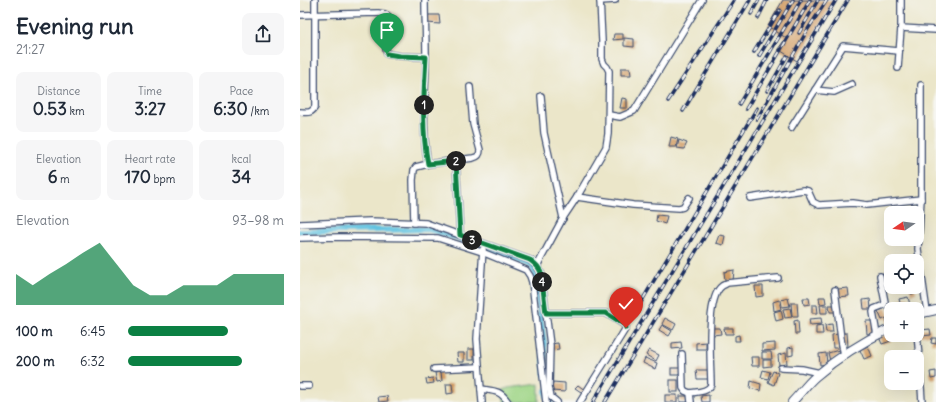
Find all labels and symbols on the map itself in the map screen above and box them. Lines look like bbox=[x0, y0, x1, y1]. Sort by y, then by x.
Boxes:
pin bbox=[370, 13, 404, 54]
pin: 1 bbox=[414, 95, 434, 115]
pin: 2 bbox=[446, 151, 466, 171]
north arrow bbox=[884, 206, 924, 246]
pin: 3 bbox=[462, 230, 482, 250]
pin: 4 bbox=[532, 272, 552, 292]
pin bbox=[609, 287, 643, 328]

